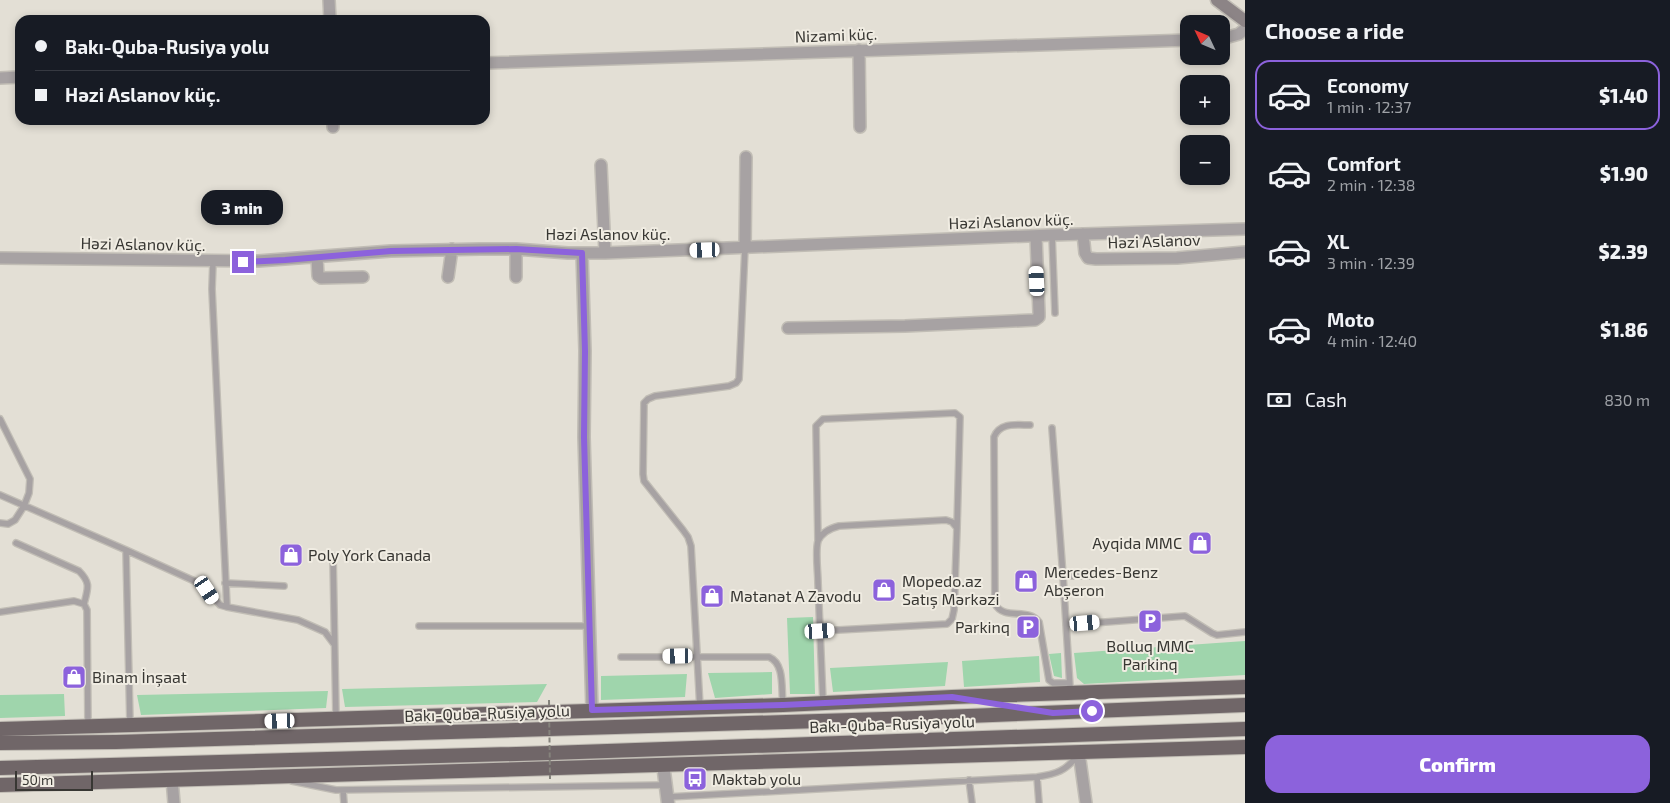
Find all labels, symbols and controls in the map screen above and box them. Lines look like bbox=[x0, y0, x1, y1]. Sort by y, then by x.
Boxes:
north arrow bbox=[1180, 15, 1230, 65]
map controls bbox=[1180, 15, 1230, 185]
text: Choose a ride bbox=[1265, 17, 1404, 43]
street label: Nizami küç. bbox=[794, 24, 878, 46]
text: Bakı-Quba-Rusiya yolu bbox=[65, 35, 269, 58]
icon: car bbox=[1267, 73, 1312, 118]
text: Economy bbox=[1327, 74, 1409, 97]
button: + bbox=[1180, 75, 1230, 125]
text: Həzi Aslanov küç. bbox=[65, 83, 220, 106]
text: $1.40 bbox=[1599, 84, 1648, 107]
text: 1 min · 12:37 bbox=[1327, 97, 1411, 116]
button: − bbox=[1180, 135, 1230, 185]
icon: car bbox=[1267, 151, 1312, 196]
text: Comfort bbox=[1327, 152, 1401, 175]
text: $1.90 bbox=[1600, 162, 1648, 185]
text: 2 min · 12:38 bbox=[1327, 175, 1416, 194]
callout: 3 min bbox=[202, 190, 284, 224]
text: 3 min bbox=[221, 198, 263, 217]
street label: Həzi Aslanov küç. bbox=[948, 209, 1074, 233]
street label: Həzi Aslanov küç. bbox=[546, 224, 670, 244]
street label: Həzi Aslanov bbox=[1107, 229, 1201, 252]
icon: car bbox=[1267, 229, 1312, 274]
text: XL bbox=[1327, 230, 1349, 253]
street label: Həzi Aslanov küç. bbox=[80, 233, 206, 255]
text: $2.39 bbox=[1599, 240, 1648, 263]
car bbox=[689, 242, 720, 258]
route end bbox=[232, 251, 254, 273]
text: 3 min · 12:39 bbox=[1327, 253, 1415, 272]
car bbox=[1028, 266, 1045, 296]
icon: car bbox=[1267, 307, 1312, 352]
text: Moto bbox=[1327, 308, 1375, 331]
text: $1.86 bbox=[1600, 318, 1648, 341]
text: 4 min · 12:40 bbox=[1327, 331, 1417, 350]
icon: cash bbox=[1265, 386, 1293, 414]
text: Cash bbox=[1305, 388, 1347, 411]
text: 830 m bbox=[1604, 390, 1650, 409]
shop icon: Ayqida MMC bbox=[1187, 530, 1213, 556]
place label: Ayqida MMC bbox=[1092, 533, 1182, 552]
shop icon: Poly York Canada bbox=[278, 542, 304, 568]
place label: Poly York Canada bbox=[308, 545, 431, 564]
place label: Mercedes-Benz Abşeron bbox=[1044, 562, 1158, 600]
shop icon: Mercedes-Benz Abşeron bbox=[1013, 568, 1039, 594]
place label: Mopedo.az Satış Mərkəzi bbox=[902, 571, 999, 609]
car bbox=[192, 573, 221, 607]
shop icon: Mopedo.az Satış Mərkəzi bbox=[871, 577, 897, 603]
shop icon: Mətanət A Zavodu bbox=[699, 583, 725, 609]
place label: Mətanət A Zavodu bbox=[730, 586, 861, 605]
parking icon: Bolluq MMC Parkinq bbox=[1137, 608, 1163, 634]
parking icon: Parkinq bbox=[1015, 614, 1041, 640]
car bbox=[1069, 614, 1100, 632]
place label: Parkinq bbox=[955, 617, 1010, 636]
car bbox=[804, 623, 835, 639]
place label: Bolluq MMC Parkinq bbox=[1106, 636, 1194, 673]
car bbox=[662, 648, 693, 664]
shop icon: Binam İnşaat bbox=[61, 664, 87, 690]
place label: Binam İnşaat bbox=[92, 667, 187, 687]
street label: Bakı-Quba-Rusiya yolu bbox=[404, 700, 570, 726]
route start bbox=[1081, 700, 1103, 722]
street label: Bakı-Quba-Rusiya yolu bbox=[809, 711, 975, 737]
car bbox=[264, 713, 295, 729]
button: Confirm bbox=[1265, 735, 1650, 793]
bus stop icon: Məktəb yolu bbox=[682, 766, 708, 792]
scale bar bbox=[15, 768, 92, 791]
place label: Məktəb yolu bbox=[712, 769, 801, 788]
text: 50 m bbox=[22, 771, 53, 788]

